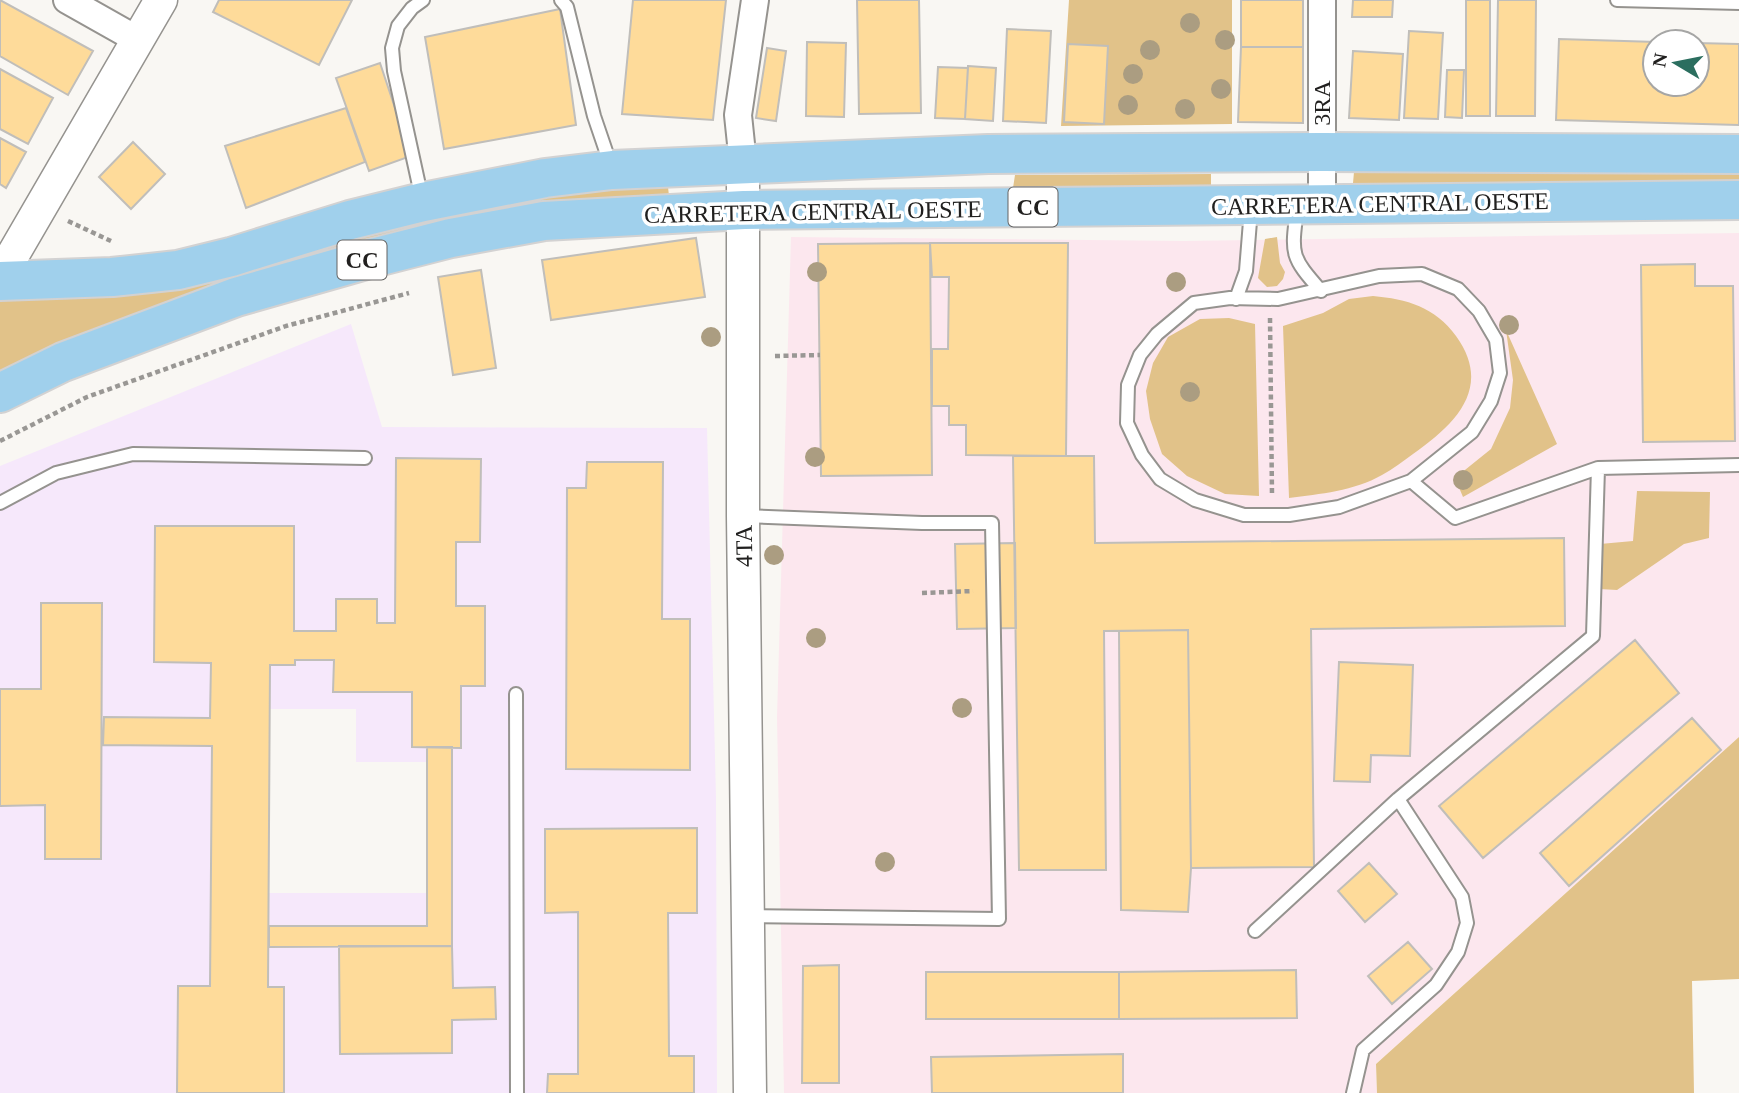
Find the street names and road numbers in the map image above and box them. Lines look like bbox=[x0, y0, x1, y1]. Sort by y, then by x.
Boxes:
street label: 3RA bbox=[1309, 80, 1335, 126]
road number: CC bbox=[1009, 188, 1058, 227]
street label: CARRETERA CENTRAL OESTE bbox=[1211, 188, 1549, 220]
street label: CARRETERA CENTRAL OESTE bbox=[644, 196, 982, 228]
road number: CC bbox=[338, 241, 386, 280]
street label: 4TA bbox=[731, 524, 757, 567]

